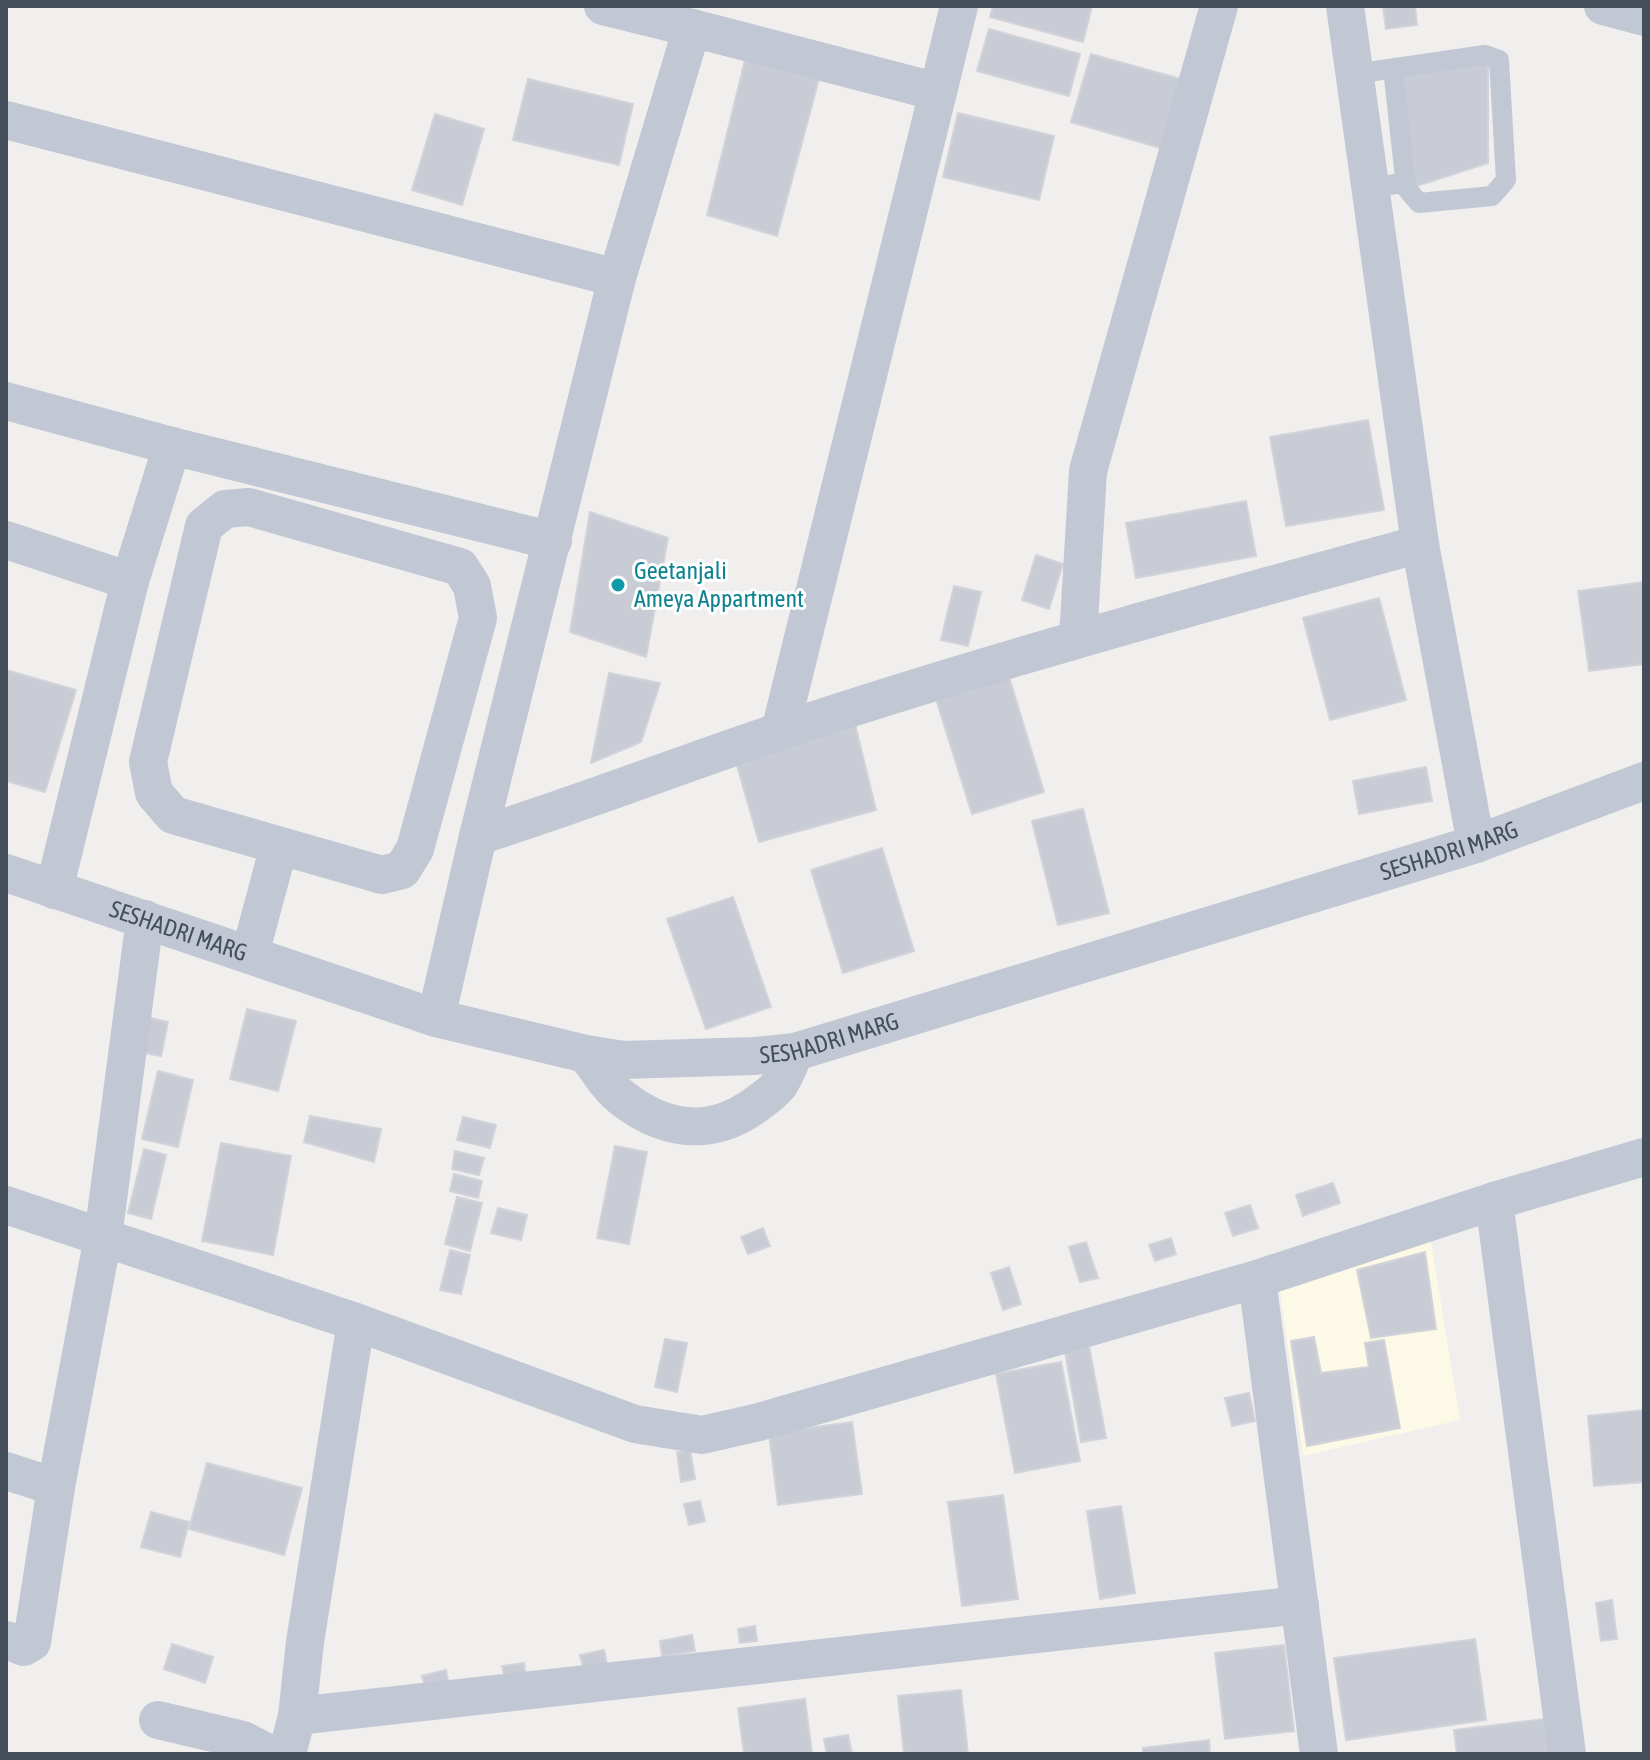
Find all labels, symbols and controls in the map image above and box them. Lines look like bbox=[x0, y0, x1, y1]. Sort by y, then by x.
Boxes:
place label: Geetanjali Ameya Appartment bbox=[634, 557, 804, 612]
marker: Geetanjali Ameya Appartment bbox=[609, 576, 627, 594]
street label: SESHADRI MARG bbox=[1377, 815, 1522, 886]
street label: SESHADRI MARG bbox=[106, 895, 251, 966]
street label: SESHADRI MARG bbox=[758, 1007, 902, 1068]

